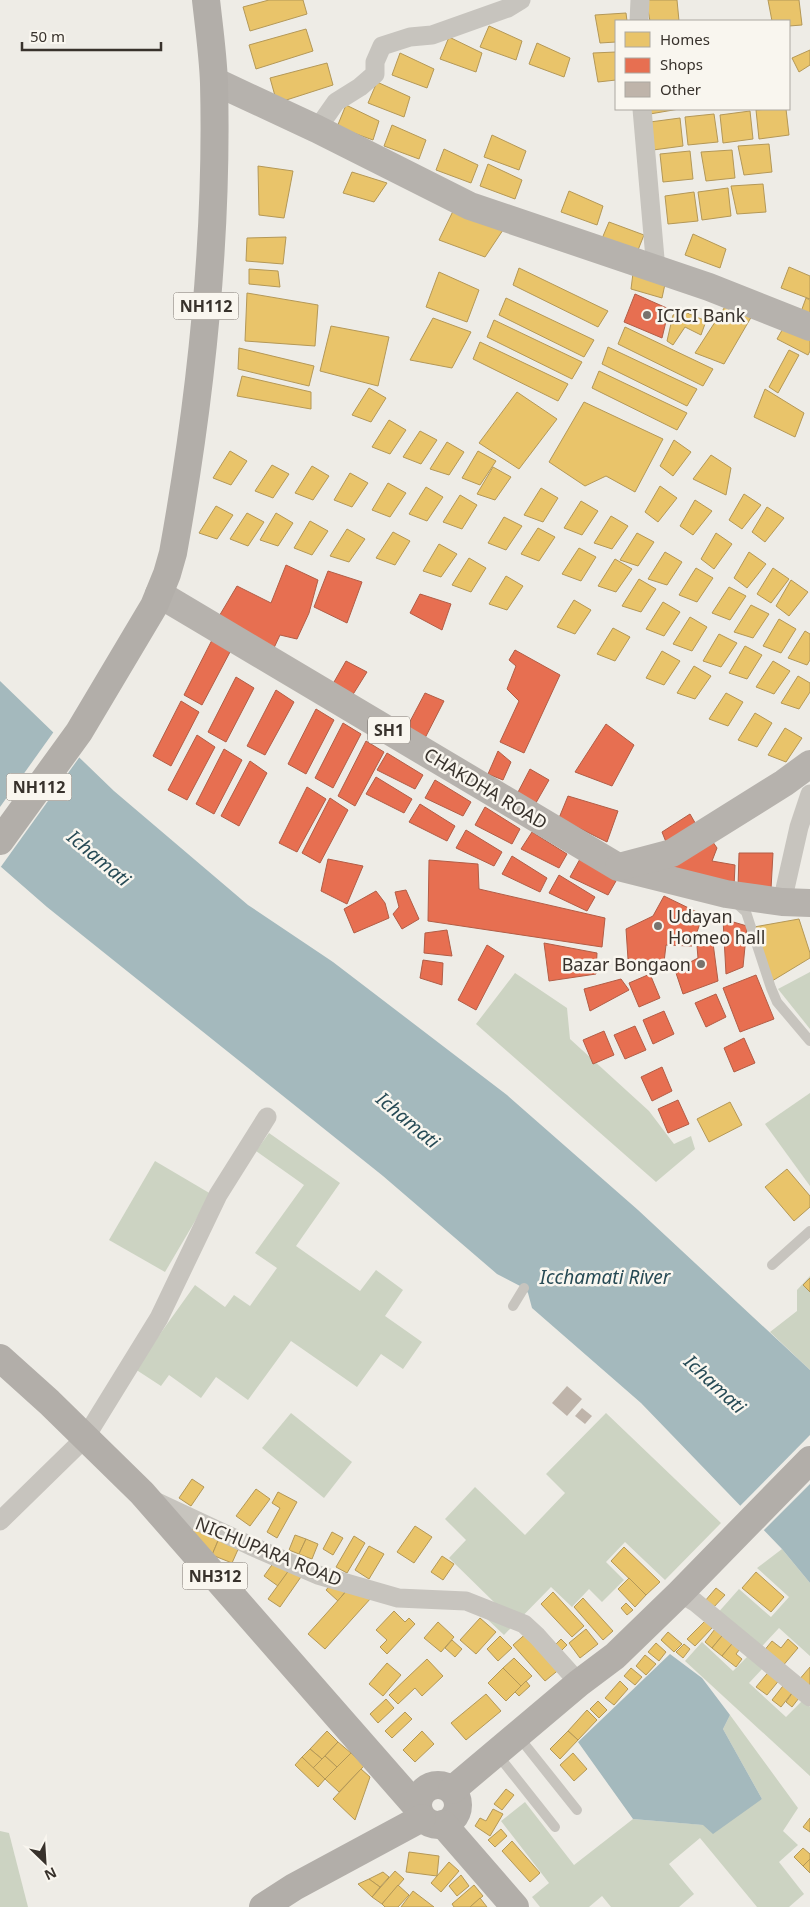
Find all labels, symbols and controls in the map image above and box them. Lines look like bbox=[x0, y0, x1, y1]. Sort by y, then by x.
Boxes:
scale bar bbox=[22, 20, 161, 52]
legend bbox=[615, 20, 790, 110]
text: 50 m bbox=[30, 26, 65, 46]
text: Homes bbox=[660, 29, 710, 49]
text: Shops bbox=[660, 54, 703, 74]
text: Other bbox=[660, 79, 701, 99]
road number: NH112 bbox=[174, 292, 238, 320]
place label: ICICI Bank bbox=[657, 303, 746, 327]
marker: ICICI Bank bbox=[641, 309, 653, 321]
road number: SH1 bbox=[368, 716, 410, 744]
street label: CHAKDHA ROAD bbox=[420, 742, 552, 834]
road number: NH112 bbox=[6, 774, 72, 800]
water label: Ichamati bbox=[61, 823, 137, 893]
place label: Udayan Homeo hall bbox=[668, 904, 765, 949]
marker: Udayan Homeo hall bbox=[652, 920, 664, 932]
place label: Bazar Bongaon bbox=[562, 952, 691, 976]
marker: Bazar Bongaon bbox=[695, 958, 707, 970]
water label: Ichamati bbox=[370, 1085, 446, 1155]
water label: Icchamati River bbox=[539, 1264, 672, 1290]
water label: Ichamati bbox=[678, 1348, 752, 1420]
street label: NICHUPARA ROAD bbox=[192, 1511, 346, 1591]
road number: NH312 bbox=[182, 1562, 248, 1590]
north arrow bbox=[20, 1837, 70, 1887]
text: N bbox=[42, 1863, 60, 1885]

